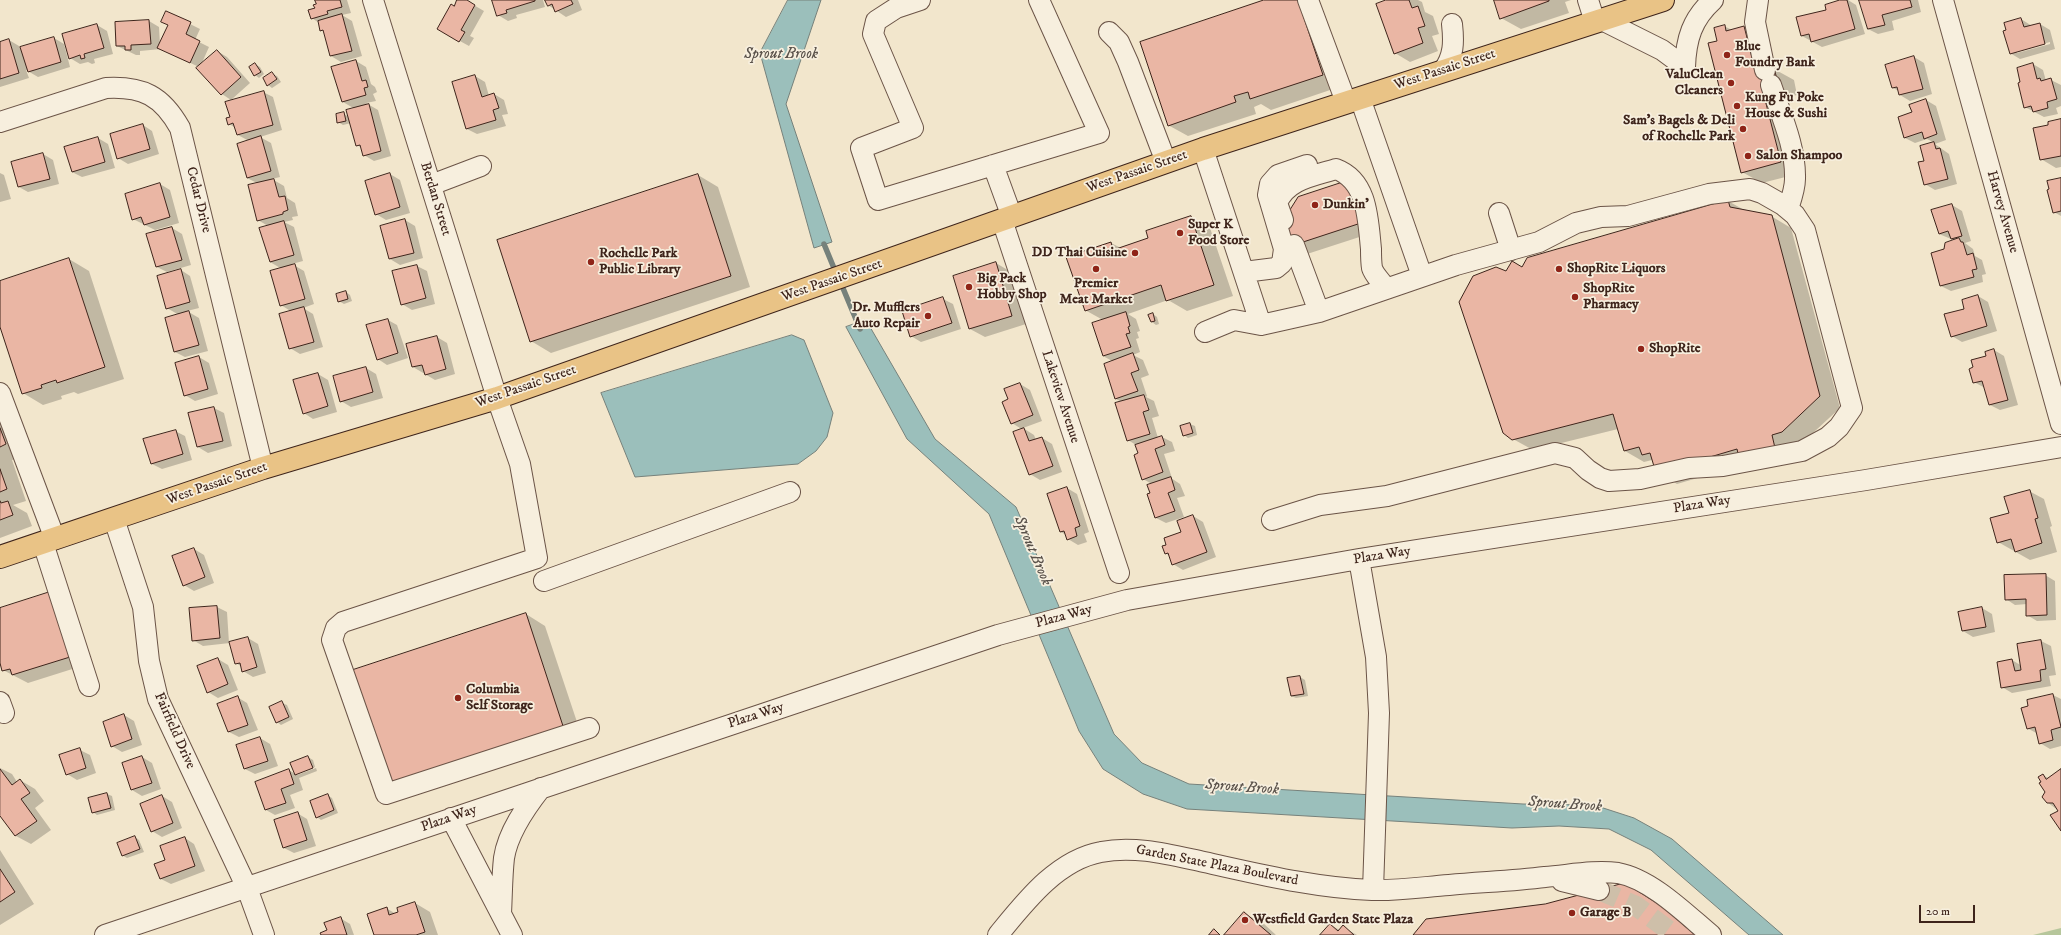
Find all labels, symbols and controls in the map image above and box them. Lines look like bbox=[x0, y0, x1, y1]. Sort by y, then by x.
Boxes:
place label: Blue Foundry Bank bbox=[1735, 39, 1815, 72]
water label: Sprout Brook bbox=[744, 46, 818, 64]
street label: West Passaic Street bbox=[1392, 46, 1498, 94]
marker: Blue Foundry Bank bbox=[1722, 50, 1732, 60]
place label: ValuClean Cleaners bbox=[1666, 67, 1723, 100]
marker: ValuClean Cleaners bbox=[1726, 78, 1736, 88]
place label: Kung Fu Poke House & Sushi bbox=[1745, 90, 1827, 122]
marker: Kung Fu Poke House & Sushi bbox=[1732, 101, 1742, 111]
place label: Sam's Bagels & Deli of Rochelle Park bbox=[1623, 113, 1735, 146]
marker: Sam's Bagels & Deli of Rochelle Park bbox=[1738, 124, 1748, 134]
street label: West Passaic Street bbox=[1085, 147, 1189, 197]
place label: Salon Shampoo bbox=[1756, 148, 1842, 164]
marker: Salon Shampoo bbox=[1743, 151, 1753, 161]
street label: Berdan Street bbox=[416, 160, 454, 238]
street label: Cedar Drive bbox=[182, 165, 214, 235]
street label: Harvey Avenue bbox=[1982, 169, 2022, 255]
place label: Dunkin' bbox=[1323, 197, 1369, 213]
marker: Dunkin' bbox=[1310, 200, 1320, 210]
place label: Super K Food Store bbox=[1188, 217, 1249, 250]
marker: Super K Food Store bbox=[1175, 228, 1185, 238]
place label: DD Thai Cuisine bbox=[1032, 245, 1127, 261]
place label: Rochelle Park Public Library bbox=[599, 246, 680, 278]
marker: DD Thai Cuisine bbox=[1130, 248, 1140, 258]
street label: West Passaic Street bbox=[780, 256, 884, 306]
marker: Rochelle Park Public Library bbox=[586, 257, 596, 267]
place label: ShopRite Liquors bbox=[1567, 261, 1665, 277]
marker: Premier Meat Market bbox=[1091, 264, 1101, 274]
marker: ShopRite Liquors bbox=[1554, 264, 1564, 274]
place label: Big Pack Hobby Shop bbox=[977, 271, 1047, 304]
place label: Premier Meat Market bbox=[1060, 276, 1132, 308]
place label: ShopRite Pharmacy bbox=[1583, 281, 1639, 314]
marker: Big Pack Hobby Shop bbox=[964, 282, 974, 292]
marker: ShopRite Pharmacy bbox=[1570, 292, 1580, 302]
place label: Dr. Mufflers Auto Repair bbox=[852, 300, 920, 332]
marker: Dr. Mufflers Auto Repair bbox=[923, 311, 933, 321]
place label: ShopRite bbox=[1649, 341, 1700, 357]
marker: ShopRite bbox=[1636, 344, 1646, 354]
street label: Lakeview Avenue bbox=[1037, 349, 1083, 445]
street label: West Passaic Street bbox=[474, 362, 578, 412]
street label: West Passaic Street bbox=[165, 459, 269, 509]
street label: Plaza Way bbox=[1672, 492, 1732, 518]
water label: Sprout Brook bbox=[1009, 513, 1055, 589]
street label: Plaza Way bbox=[1352, 543, 1412, 569]
street label: Plaza Way bbox=[1034, 601, 1094, 633]
place label: Columbia Self Storage bbox=[466, 682, 533, 714]
street label: Fairfield Drive bbox=[150, 690, 198, 772]
marker: Columbia Self Storage bbox=[453, 693, 463, 703]
street label: Plaza Way bbox=[726, 699, 786, 733]
water label: Sprout Brook bbox=[1204, 776, 1280, 800]
water label: Sprout Brook bbox=[1527, 793, 1603, 817]
street label: Plaza Way bbox=[419, 802, 479, 836]
street label: Garden State Plaza Boulevard bbox=[1134, 842, 1300, 890]
scale bar bbox=[1921, 897, 1977, 923]
text: 20 m bbox=[1926, 904, 1950, 919]
place label: Garage B bbox=[1580, 905, 1631, 921]
marker: Garage B bbox=[1567, 908, 1577, 918]
place label: Westfield Garden State Plaza bbox=[1253, 912, 1413, 928]
marker: Westfield Garden State Plaza bbox=[1240, 915, 1250, 925]

